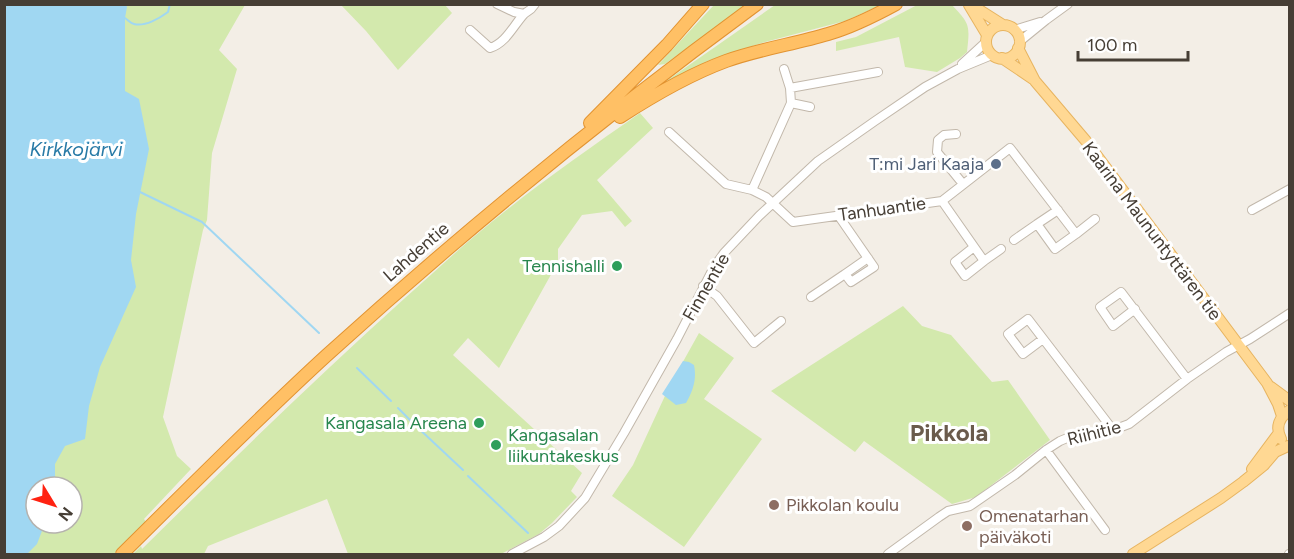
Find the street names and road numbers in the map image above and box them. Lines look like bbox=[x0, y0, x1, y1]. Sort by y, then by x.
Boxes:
street label: Kaarina Maununtyttären tie bbox=[1078, 137, 1226, 325]
street label: Tanhuantie bbox=[837, 192, 927, 226]
street label: Lahdentie bbox=[379, 217, 453, 286]
street label: Finnentie bbox=[678, 249, 734, 325]
street label: Riihitie bbox=[1065, 416, 1123, 450]

